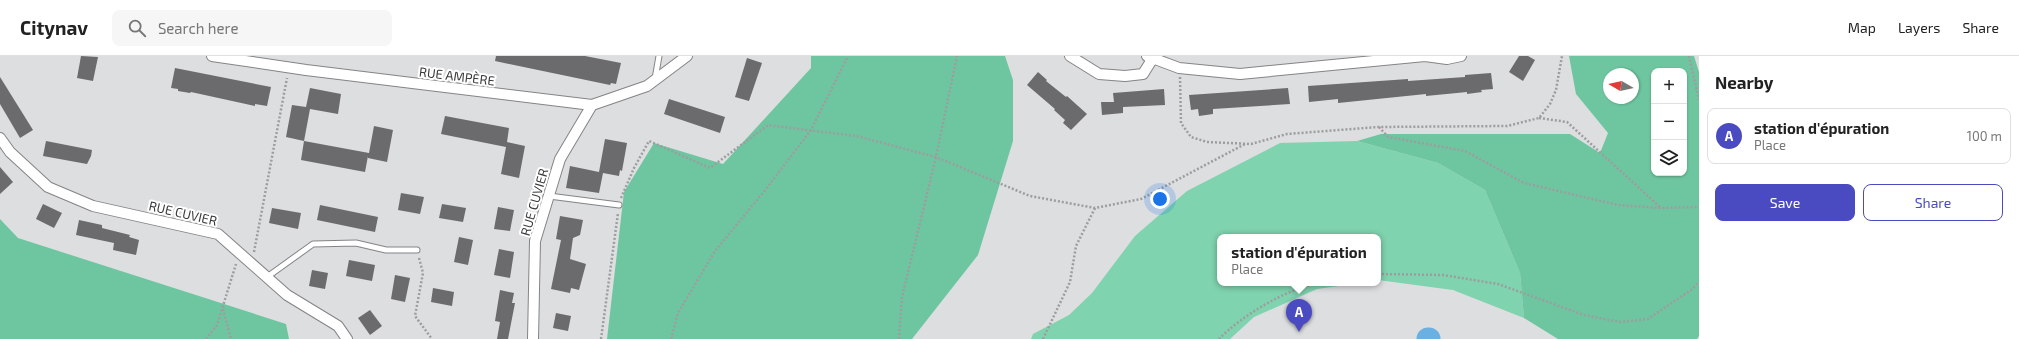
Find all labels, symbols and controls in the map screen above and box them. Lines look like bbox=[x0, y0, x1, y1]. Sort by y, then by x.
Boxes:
search box bbox=[112, 10, 392, 46]
text: Citynav bbox=[20, 16, 88, 39]
icon: search bbox=[126, 17, 148, 39]
text: Search here bbox=[158, 19, 238, 37]
text: Map bbox=[1848, 19, 1876, 36]
text: Layers bbox=[1898, 19, 1940, 36]
text: Share bbox=[1962, 19, 1999, 36]
street label: RUE AMPÈRE bbox=[418, 62, 496, 89]
north arrow bbox=[1603, 68, 1639, 104]
map controls bbox=[1651, 68, 1687, 176]
button: + bbox=[1651, 68, 1687, 104]
text: Nearby bbox=[1715, 72, 1773, 92]
button: − bbox=[1651, 104, 1687, 140]
text: station d'épuration bbox=[1754, 119, 1889, 137]
text: A bbox=[1725, 128, 1733, 144]
text: 100 m bbox=[1967, 128, 2002, 144]
text: Place bbox=[1754, 137, 1786, 153]
button: layers bbox=[1651, 140, 1687, 176]
street label: RUE CUVIER bbox=[517, 166, 551, 238]
button: Save bbox=[1715, 184, 1855, 221]
button: Share bbox=[1863, 184, 2003, 221]
your location bbox=[1150, 189, 1170, 209]
street label: RUE CUVIER bbox=[147, 197, 219, 229]
popup bbox=[1217, 234, 1381, 286]
text: station d'épuration bbox=[1231, 243, 1367, 261]
text: Place bbox=[1231, 261, 1263, 277]
pin: A bbox=[1286, 299, 1312, 332]

